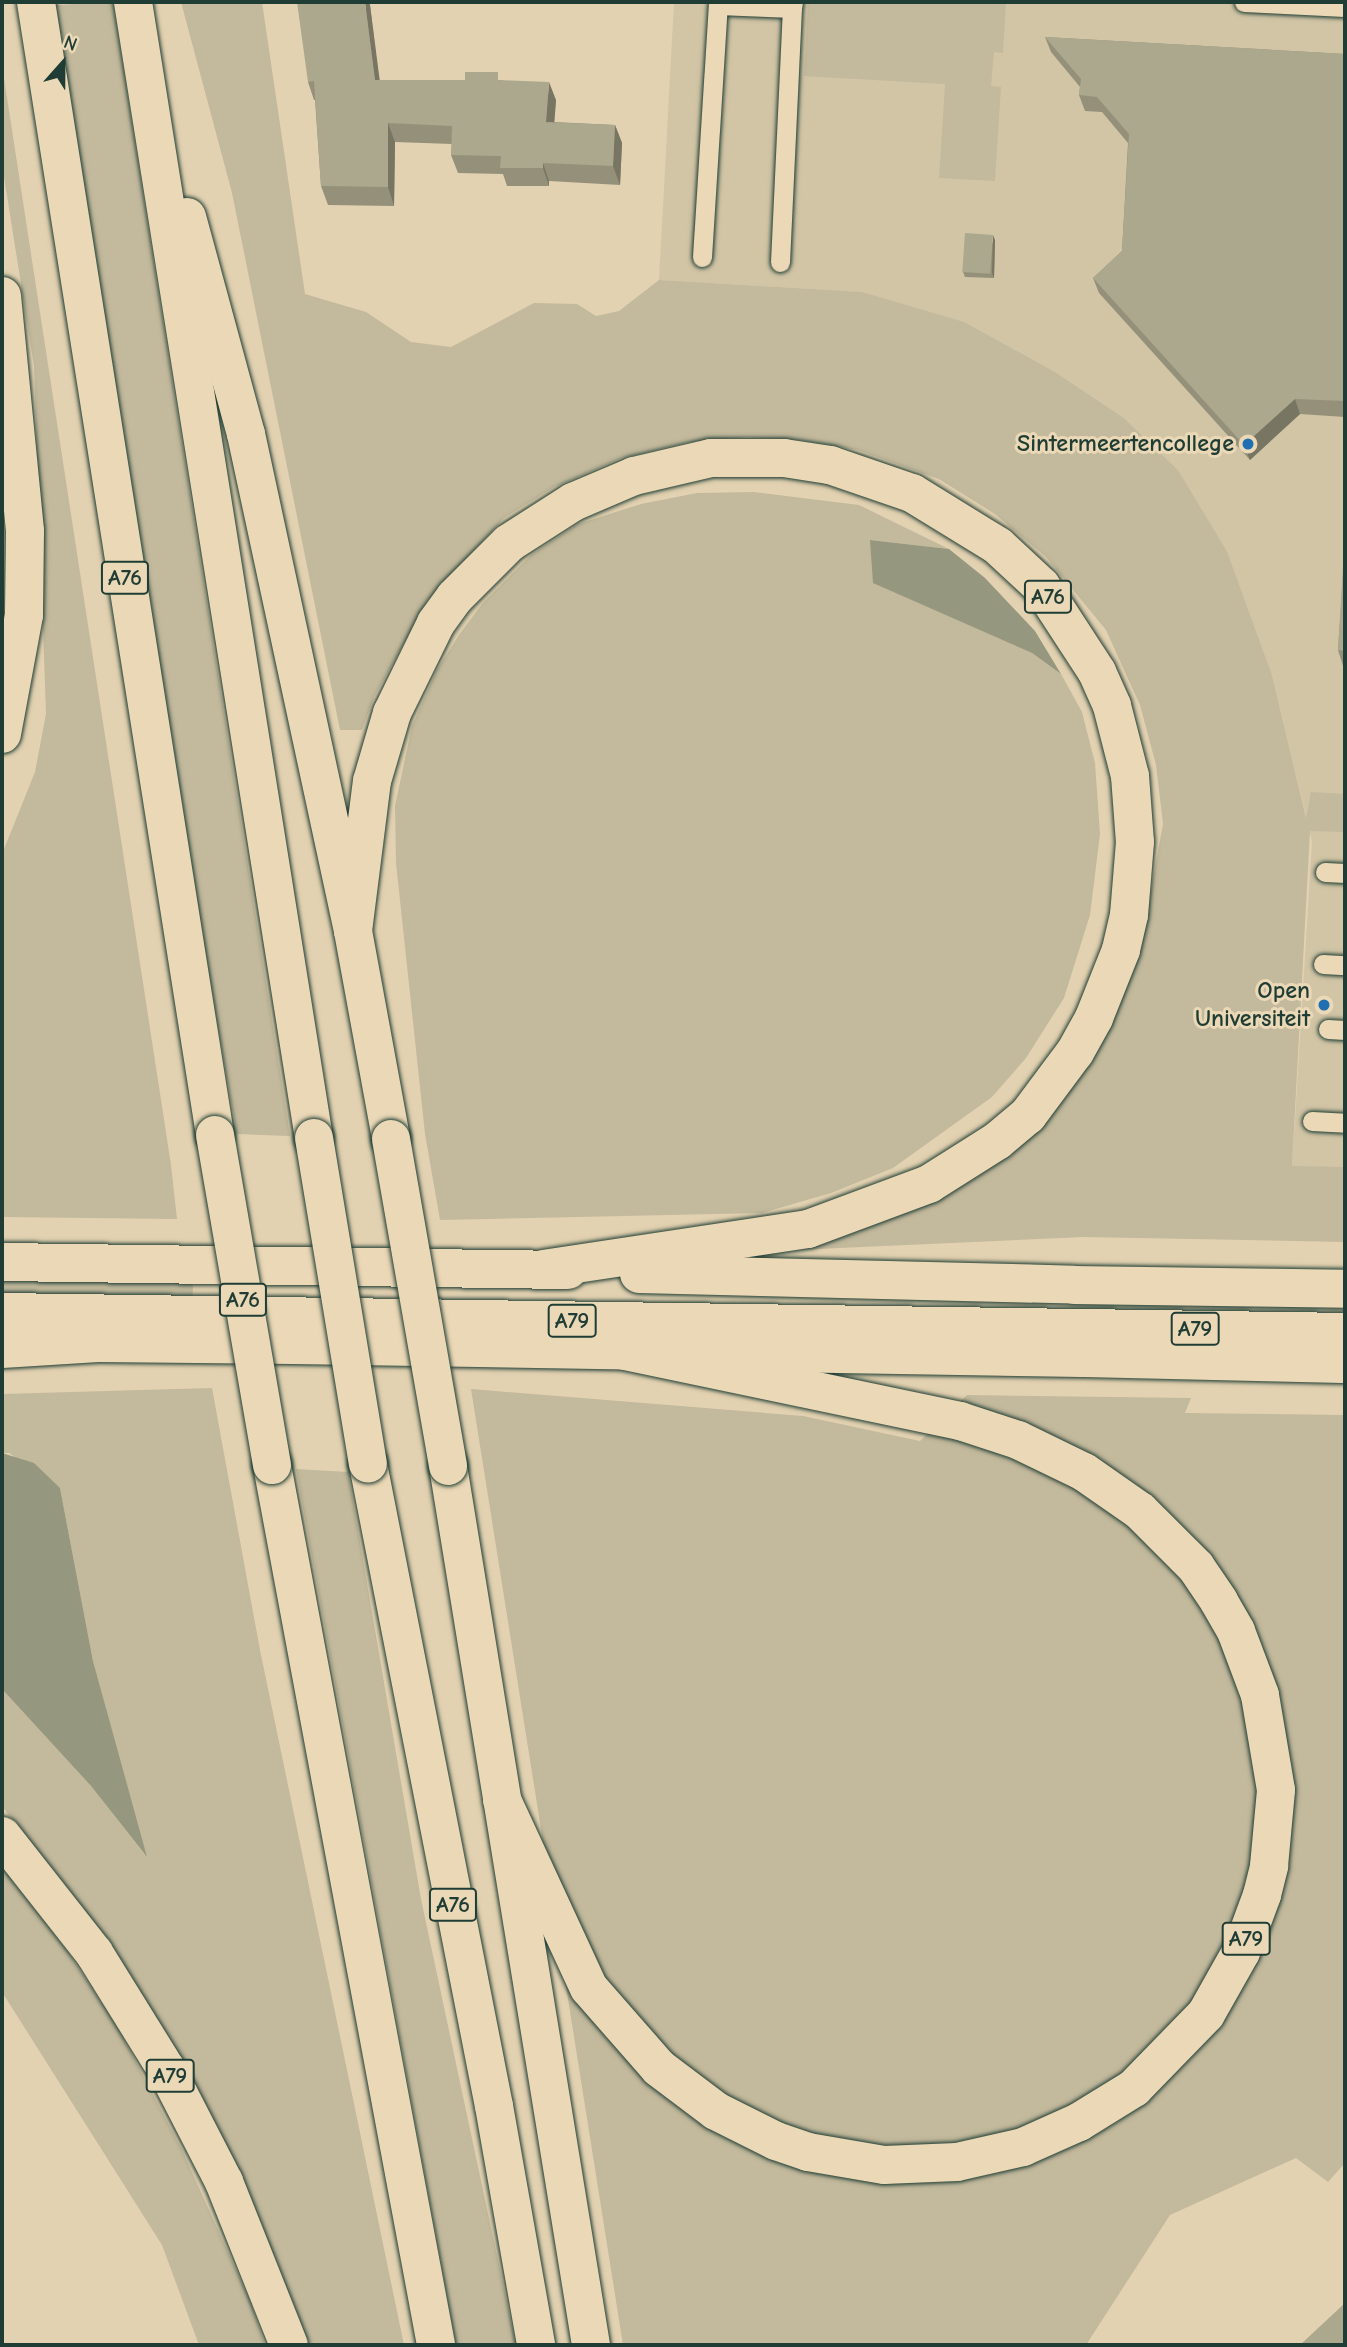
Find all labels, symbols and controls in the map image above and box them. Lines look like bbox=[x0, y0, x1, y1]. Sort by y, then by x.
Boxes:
north arrow bbox=[28, 28, 98, 98]
text: N bbox=[61, 31, 80, 56]
place label: Sintermeertencollege bbox=[1017, 430, 1234, 458]
marker: Sintermeertencollege bbox=[1240, 436, 1256, 452]
road number: A76 bbox=[100, 558, 150, 598]
road number: A76 bbox=[1024, 578, 1072, 617]
place label: Open Universiteit bbox=[1195, 977, 1310, 1033]
marker: Open Universiteit bbox=[1316, 997, 1332, 1013]
road number: A76 bbox=[218, 1280, 268, 1320]
road number: A79 bbox=[548, 1302, 596, 1340]
road number: A79 bbox=[1170, 1310, 1220, 1348]
road number: A76 bbox=[428, 1886, 477, 1924]
road number: A79 bbox=[1222, 1920, 1270, 1958]
road number: A79 bbox=[146, 2056, 194, 2096]

